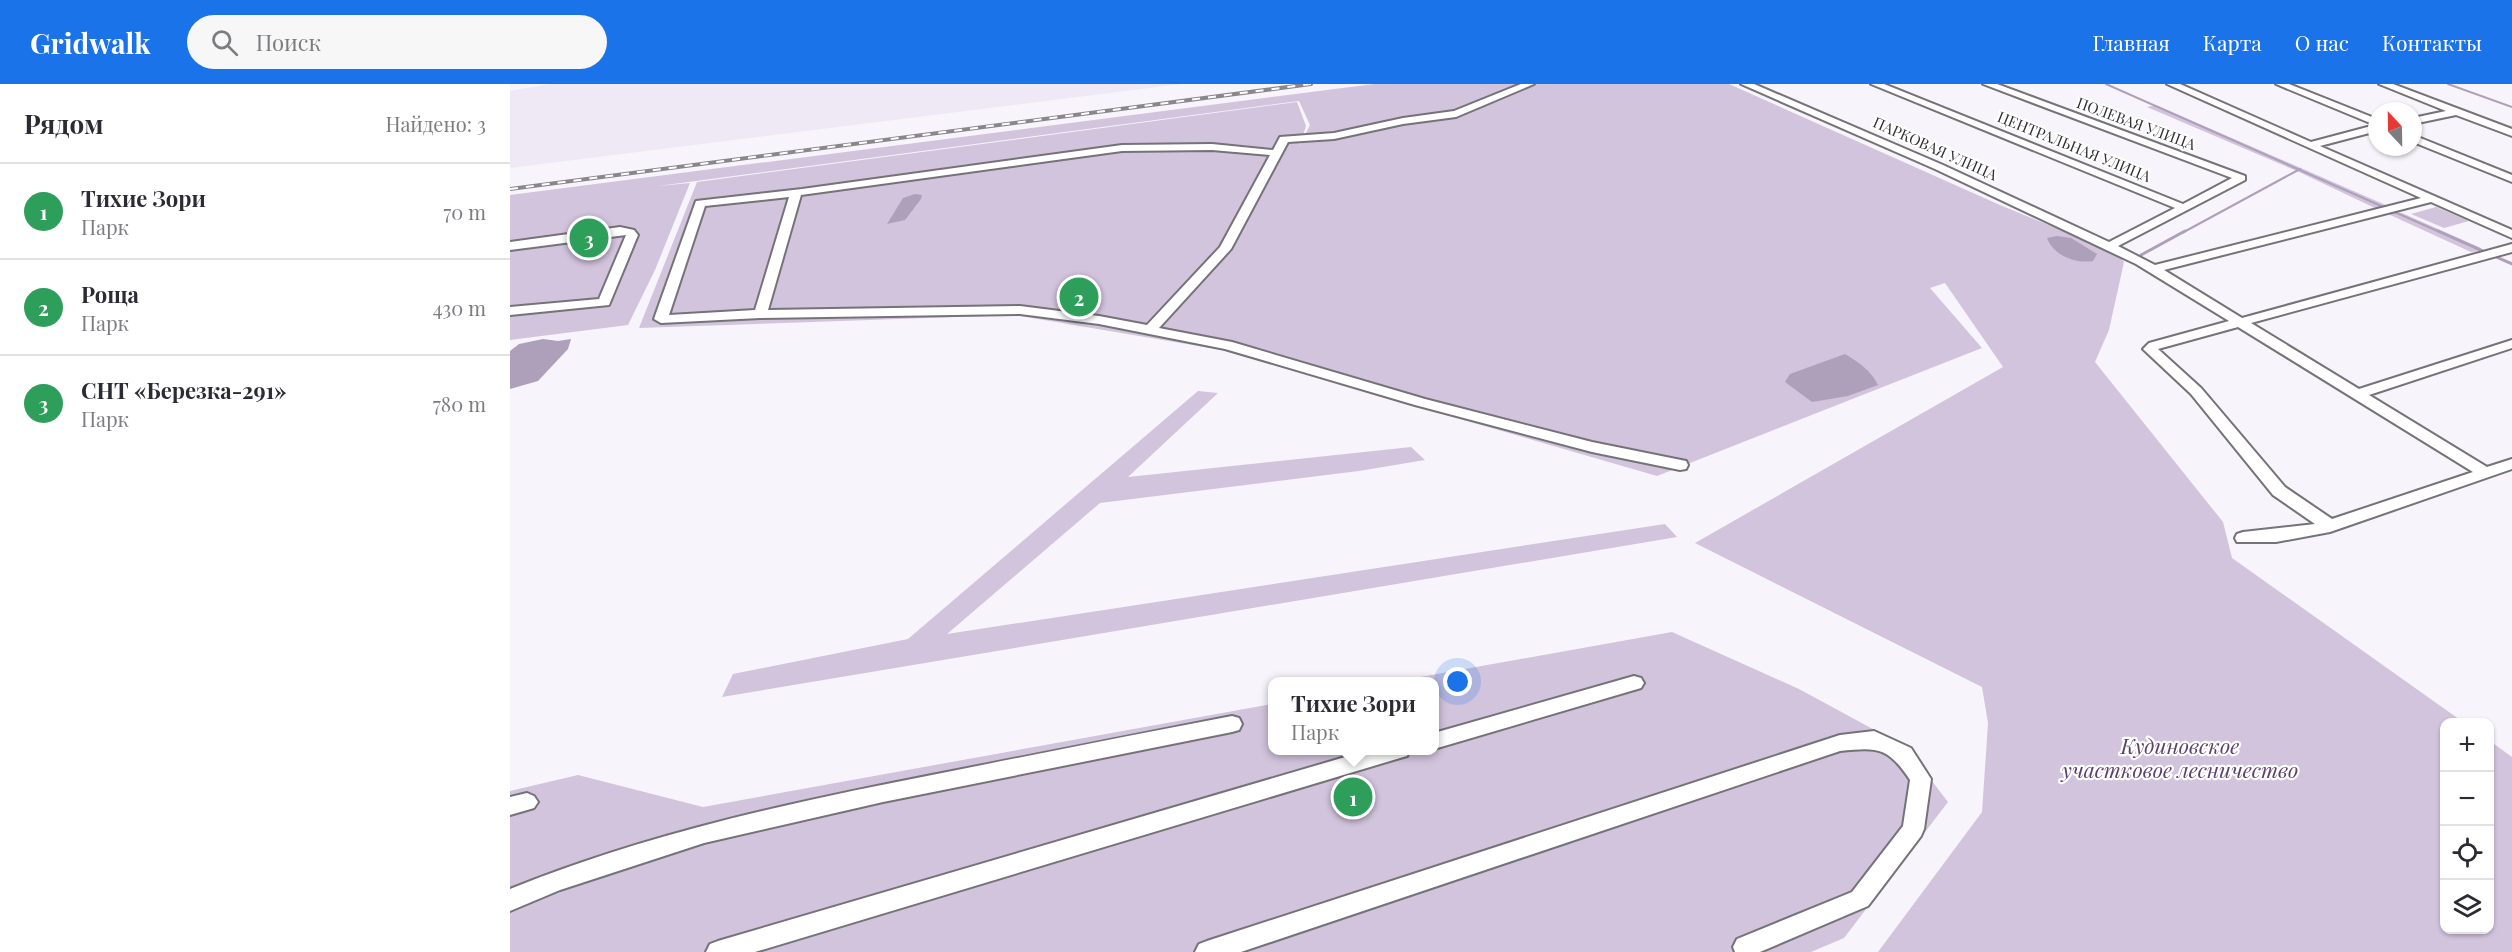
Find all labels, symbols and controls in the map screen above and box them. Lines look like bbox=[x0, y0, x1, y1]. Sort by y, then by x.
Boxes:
search box bbox=[187, 15, 607, 69]
text: Gridwalk bbox=[30, 24, 151, 61]
icon: search bbox=[208, 26, 241, 59]
text: Поиск bbox=[256, 27, 321, 57]
text: Главная bbox=[2092, 28, 2170, 56]
text: Карта bbox=[2203, 28, 2262, 56]
text: О нас bbox=[2295, 28, 2349, 56]
text: Контакты bbox=[2382, 28, 2482, 56]
street label: ПОЛЕВАЯ УЛИЦА bbox=[2074, 92, 2199, 154]
north arrow bbox=[2368, 102, 2422, 156]
text: Рядом bbox=[24, 106, 103, 141]
street label: ЦЕНТРАЛЬНАЯ УЛИЦА bbox=[1995, 106, 2155, 186]
text: Найдено: 3 bbox=[385, 110, 486, 137]
street label: ПАРКОВАЯ УЛИЦА bbox=[1870, 112, 2001, 185]
text: Тихие Зори bbox=[81, 183, 206, 213]
text: 1 bbox=[40, 198, 47, 225]
text: 70 m bbox=[443, 198, 486, 225]
text: Парк bbox=[81, 213, 129, 240]
pin: 3 bbox=[570, 216, 608, 260]
pin: 2 bbox=[1060, 274, 1098, 320]
text: Роща bbox=[81, 279, 139, 309]
text: 2 bbox=[38, 294, 49, 321]
text: 430 m bbox=[433, 294, 486, 321]
text: Парк bbox=[81, 309, 129, 336]
text: СНТ «Березка-291» bbox=[81, 375, 287, 405]
text: 3 bbox=[39, 390, 48, 417]
text: 780 m bbox=[433, 390, 486, 417]
text: Парк bbox=[81, 405, 129, 432]
your location bbox=[1443, 667, 1472, 696]
popup bbox=[1268, 677, 1439, 755]
text: Тихие Зори bbox=[1291, 688, 1416, 718]
text: Парк bbox=[1291, 718, 1339, 745]
map controls bbox=[2440, 718, 2494, 934]
button: + bbox=[2440, 718, 2494, 772]
park label: Кудиновское участковое лесничество bbox=[2060, 731, 2298, 783]
button: − bbox=[2440, 772, 2494, 826]
pin: 1 bbox=[1334, 774, 1372, 820]
button: locate bbox=[2440, 826, 2494, 880]
button: layers bbox=[2440, 880, 2494, 934]

